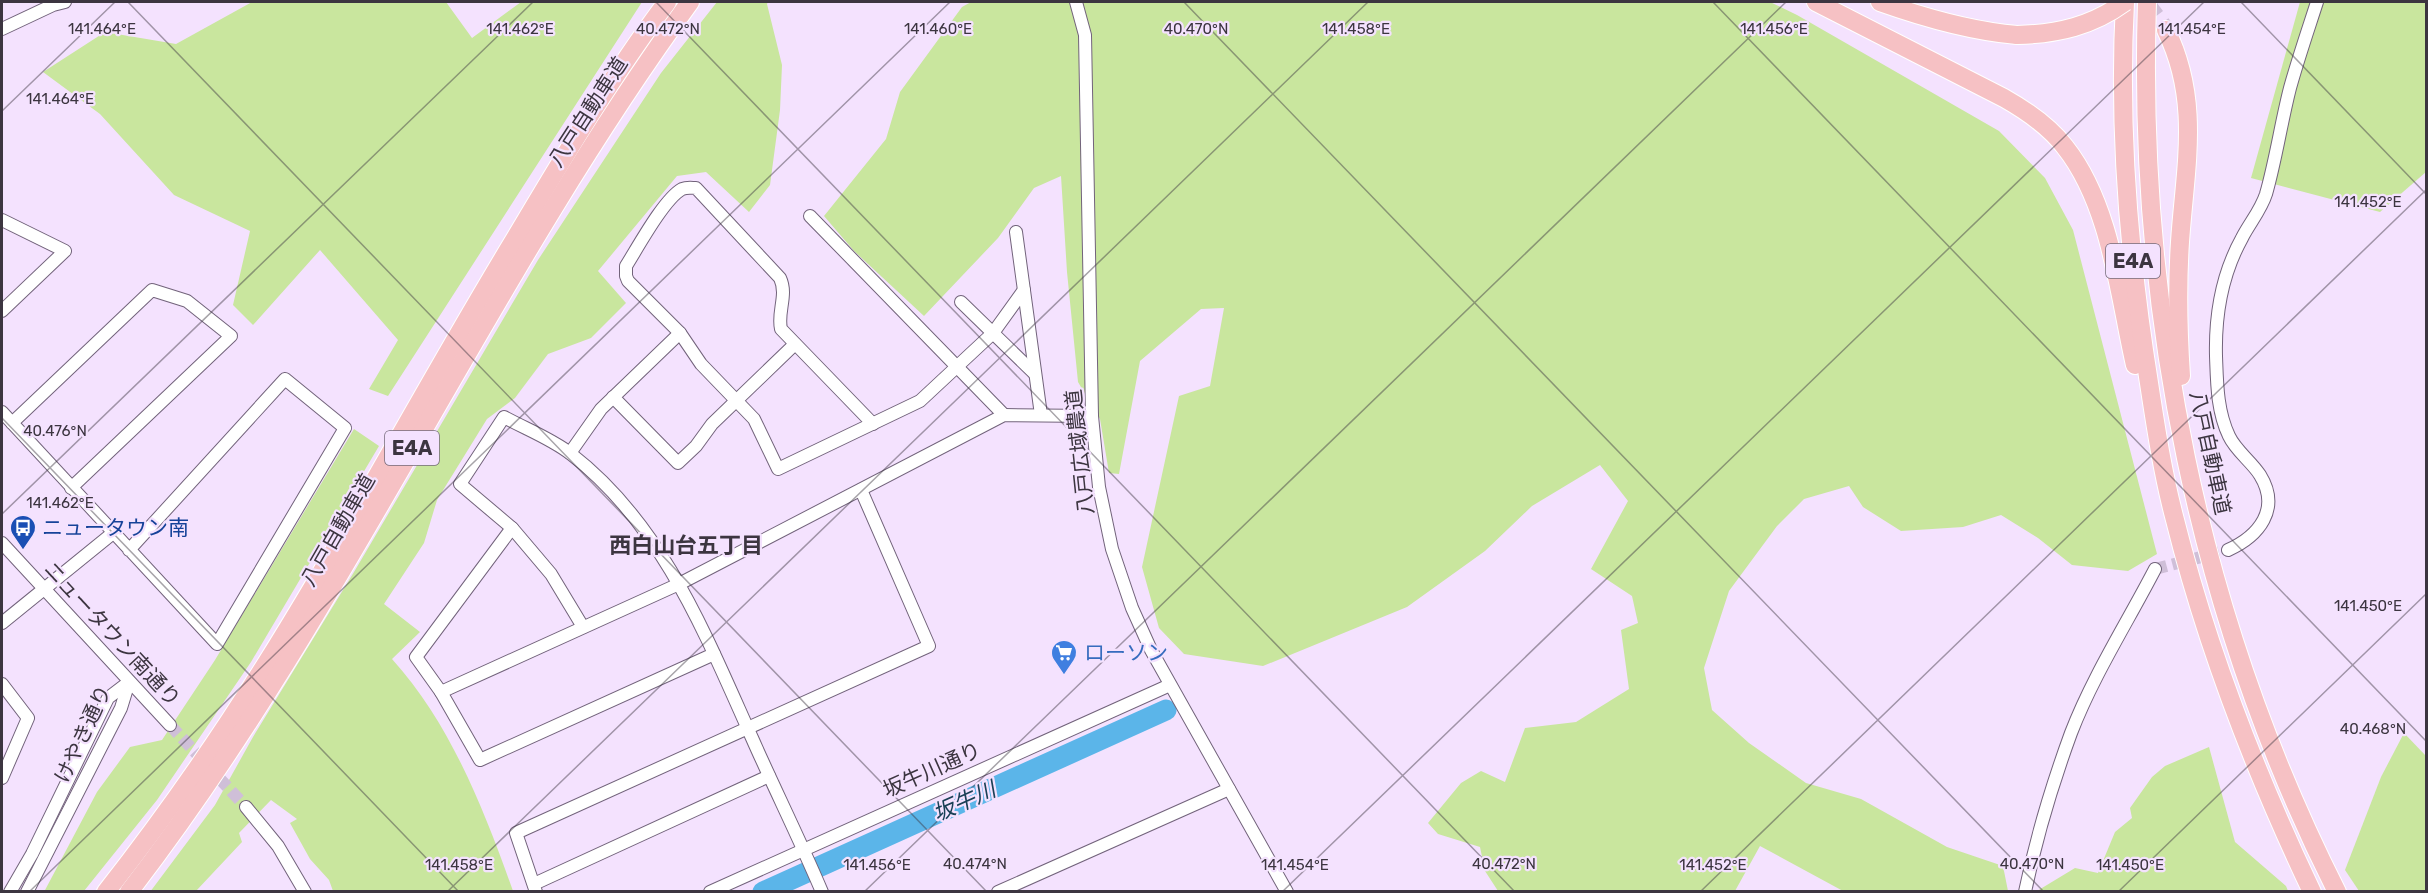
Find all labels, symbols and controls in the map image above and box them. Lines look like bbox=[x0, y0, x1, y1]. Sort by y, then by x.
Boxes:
text: 141.464°E bbox=[68, 20, 136, 38]
text: 141.462°E bbox=[486, 20, 554, 38]
text: 40.472°N bbox=[636, 20, 700, 38]
text: 141.460°E bbox=[904, 20, 972, 38]
text: 40.470°N bbox=[1164, 20, 1228, 38]
text: 141.458°E bbox=[1322, 20, 1390, 38]
text: 141.456°E bbox=[1740, 20, 1808, 38]
text: 141.454°E bbox=[2158, 20, 2226, 38]
street label: 八戸自動車道 bbox=[543, 52, 632, 171]
text: 141.464°E bbox=[26, 90, 94, 108]
text: 141.452°E bbox=[2334, 193, 2402, 211]
road number: E4A bbox=[2106, 244, 2160, 278]
street label: 八戸広域農道 bbox=[1060, 388, 1099, 516]
street label: 八戸自動車道 bbox=[2185, 389, 2236, 517]
text: 40.476°N bbox=[23, 422, 87, 440]
road number: E4A bbox=[385, 431, 439, 465]
street label: 八戸自動車道 bbox=[295, 469, 380, 591]
text: 141.462°E bbox=[26, 494, 94, 512]
bus stop icon: ニュータウン南 bbox=[8, 513, 38, 551]
place label: ニュータウン南 bbox=[42, 515, 189, 540]
district label: 西白山台五丁目 bbox=[609, 532, 763, 559]
street label: ニュータウン南通り bbox=[39, 556, 186, 711]
text: 141.450°E bbox=[2334, 597, 2402, 615]
supermarket icon: ローソン bbox=[1049, 638, 1079, 676]
place label: ローソン bbox=[1084, 640, 1168, 665]
street label: けやき通り bbox=[49, 681, 116, 787]
text: 40.468°N bbox=[2340, 720, 2406, 738]
street label: 坂牛川通り bbox=[879, 737, 985, 803]
water label: 坂牛川 bbox=[928, 776, 1000, 826]
text: 40.474°N bbox=[943, 855, 1007, 873]
text: 40.472°N bbox=[1472, 855, 1536, 873]
text: 40.470°N bbox=[2000, 855, 2064, 873]
text: 141.458°E bbox=[425, 856, 493, 874]
text: 141.456°E bbox=[843, 856, 911, 874]
text: 141.454°E bbox=[1261, 856, 1329, 874]
text: 141.452°E bbox=[1679, 856, 1747, 874]
text: 141.450°E bbox=[2096, 856, 2164, 874]

